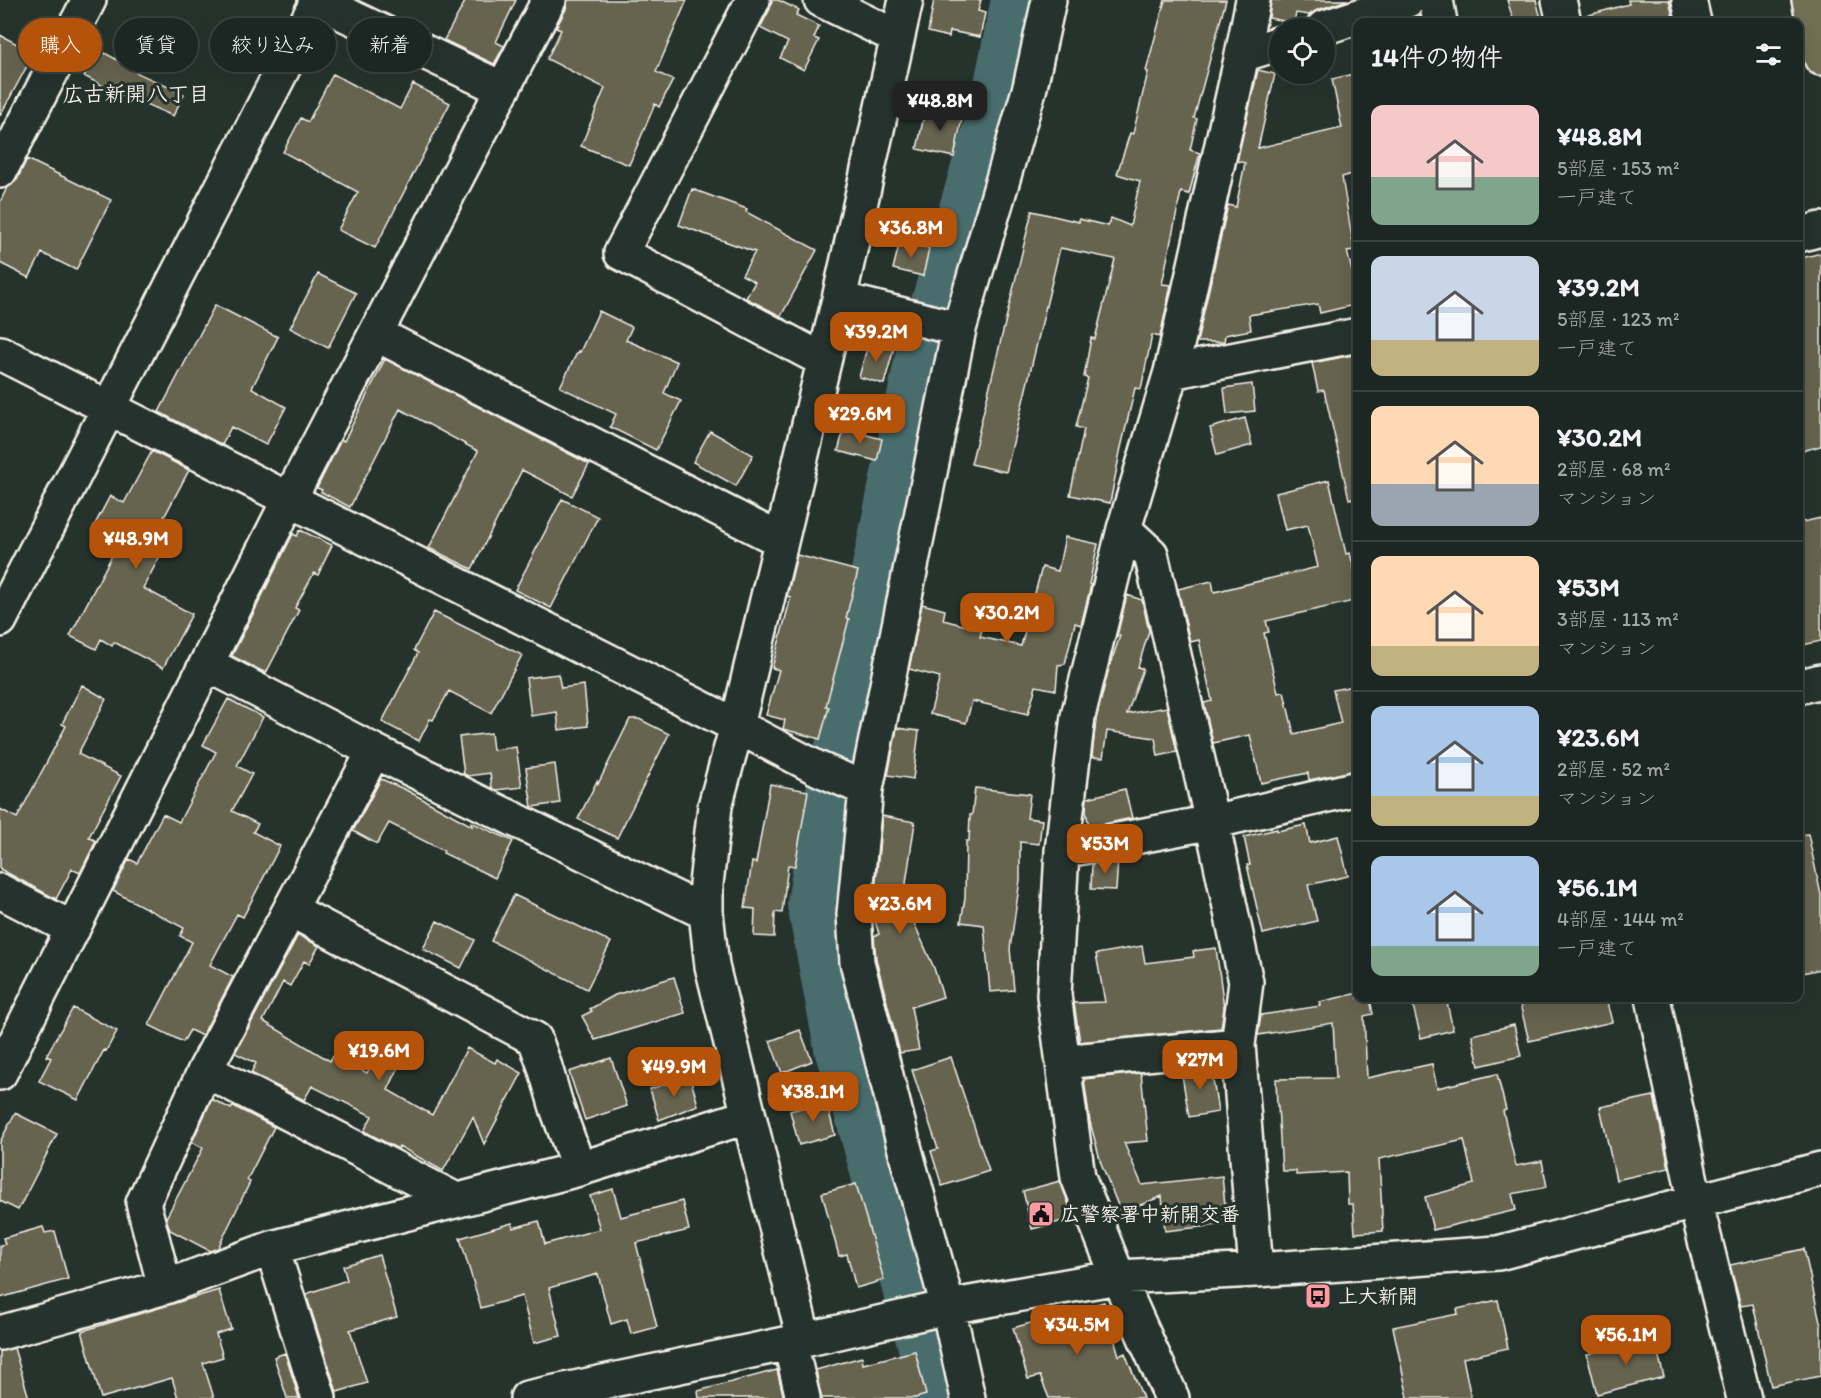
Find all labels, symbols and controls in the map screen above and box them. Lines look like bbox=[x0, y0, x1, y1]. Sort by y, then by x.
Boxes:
chip: 購入 bbox=[18, 18, 102, 72]
chip: 賃貸 bbox=[114, 18, 198, 72]
chip: 絞り込み bbox=[210, 18, 336, 72]
chip: 新着 bbox=[348, 18, 432, 72]
map controls bbox=[1269, 18, 1335, 84]
button: locate bbox=[1269, 18, 1335, 84]
icon: filters bbox=[1752, 38, 1785, 71]
text: 14件の物件 bbox=[1371, 41, 1503, 73]
district label: 広古新開八丁目 bbox=[63, 81, 210, 106]
pin: ¥48.8M bbox=[891, 81, 989, 132]
text: ¥48.8M bbox=[907, 88, 973, 112]
text: ¥48.8M bbox=[1557, 120, 1643, 152]
icon: home bbox=[1419, 129, 1491, 201]
text: 5部屋 · 153 m² bbox=[1557, 156, 1680, 180]
text: 一戸建て bbox=[1557, 185, 1637, 209]
pin: ¥36.8M bbox=[862, 208, 960, 259]
text: ¥36.8M bbox=[879, 215, 943, 239]
text: ¥39.2M bbox=[1557, 271, 1640, 303]
icon: home bbox=[1419, 280, 1491, 352]
text: 5部屋 · 123 m² bbox=[1557, 307, 1680, 331]
pin: ¥39.2M bbox=[827, 312, 925, 363]
text: ¥39.2M bbox=[844, 319, 908, 343]
text: 一戸建て bbox=[1557, 336, 1637, 360]
pin: ¥29.6M bbox=[811, 394, 909, 445]
text: ¥29.6M bbox=[828, 401, 892, 425]
text: ¥30.2M bbox=[1557, 421, 1642, 453]
icon: home bbox=[1419, 430, 1491, 502]
text: 2部屋 · 68 m² bbox=[1557, 457, 1670, 481]
text: マンション bbox=[1557, 486, 1656, 510]
pin: ¥48.9M bbox=[87, 519, 185, 570]
text: ¥48.9M bbox=[103, 526, 169, 550]
text: ¥53M bbox=[1557, 571, 1620, 603]
icon: home bbox=[1419, 580, 1491, 652]
pin: ¥30.2M bbox=[958, 593, 1056, 644]
text: ¥30.2M bbox=[974, 600, 1040, 624]
text: 3部屋 · 113 m² bbox=[1557, 607, 1679, 631]
text: マンション bbox=[1557, 636, 1656, 660]
text: ¥23.6M bbox=[1557, 721, 1640, 753]
icon: home bbox=[1419, 730, 1491, 802]
text: 2部屋 · 52 m² bbox=[1557, 757, 1670, 781]
text: マンション bbox=[1557, 786, 1656, 810]
pin: ¥53M bbox=[1069, 824, 1141, 875]
text: ¥53M bbox=[1081, 831, 1129, 855]
text: ¥56.1M bbox=[1557, 871, 1638, 903]
icon: home bbox=[1419, 880, 1491, 952]
pin: ¥23.6M bbox=[851, 884, 949, 935]
text: ¥23.6M bbox=[868, 891, 932, 915]
text: 4部屋 · 144 m² bbox=[1557, 907, 1684, 931]
text: 一戸建て bbox=[1557, 936, 1637, 960]
pin: ¥19.6M bbox=[330, 1031, 428, 1082]
text: ¥19.6M bbox=[348, 1038, 410, 1062]
pin: ¥27M bbox=[1164, 1040, 1236, 1091]
pin: ¥49.9M bbox=[625, 1047, 723, 1098]
text: ¥27M bbox=[1176, 1047, 1224, 1071]
text: ¥49.9M bbox=[642, 1054, 706, 1078]
pin: ¥38.1M bbox=[764, 1072, 862, 1123]
text: ¥38.1M bbox=[782, 1079, 844, 1103]
public building icon: 広警察署中新開交番 bbox=[1026, 1199, 1056, 1229]
place label: 広警察署中新開交番 bbox=[1060, 1202, 1240, 1226]
bus stop icon: 上大新開 bbox=[1303, 1281, 1333, 1311]
place label: 上大新開 bbox=[1338, 1284, 1418, 1308]
pin: ¥34.5M bbox=[1028, 1305, 1126, 1356]
text: ¥34.5M bbox=[1044, 1312, 1110, 1336]
pin: ¥56.1M bbox=[1577, 1315, 1675, 1366]
text: ¥56.1M bbox=[1595, 1322, 1657, 1346]

